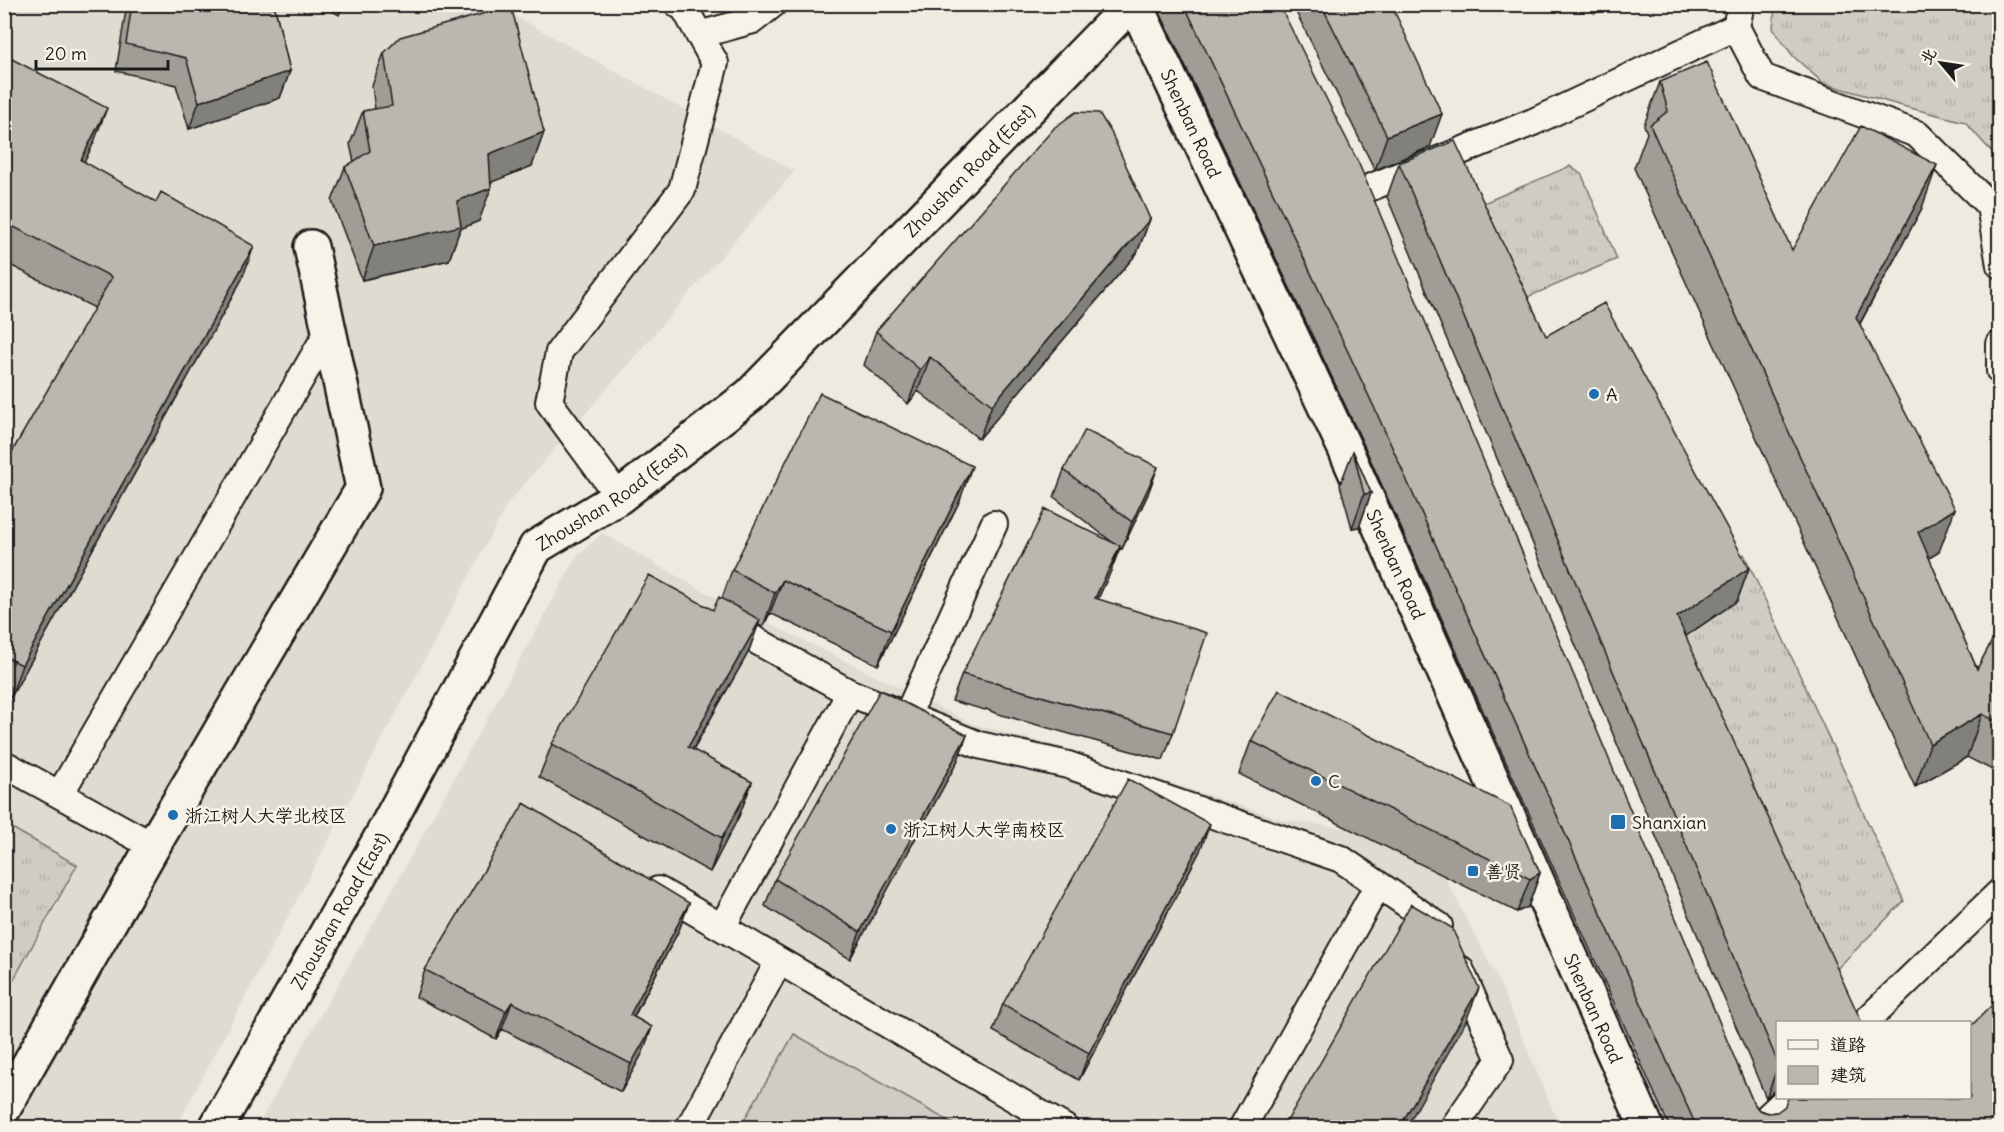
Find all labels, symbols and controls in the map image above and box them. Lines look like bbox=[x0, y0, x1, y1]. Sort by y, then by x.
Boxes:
scale bar bbox=[36, 33, 168, 71]
north arrow bbox=[1911, 33, 1971, 93]
text: 20 m bbox=[45, 42, 87, 65]
text: 北 bbox=[1915, 44, 1941, 68]
street label: Shenban Road bbox=[1156, 65, 1227, 182]
street label: Zhoushan Road (East) bbox=[899, 99, 1039, 242]
place label: A bbox=[1606, 383, 1618, 406]
marker: A bbox=[1587, 387, 1601, 401]
street label: Zhoushan Road (East) bbox=[532, 437, 691, 556]
street label: Shenban Road bbox=[1362, 506, 1431, 623]
place label: C bbox=[1328, 770, 1340, 793]
marker: C bbox=[1309, 774, 1323, 788]
place label: 浙江树人大学北校区 bbox=[185, 804, 347, 827]
marker: 浙江树人大学北校区 bbox=[166, 808, 180, 822]
place label: Shanxian bbox=[1632, 811, 1707, 834]
marker: Shanxian bbox=[1609, 813, 1627, 831]
place label: 浙江树人大学南校区 bbox=[903, 818, 1065, 841]
marker: 浙江树人大学南校区 bbox=[884, 822, 898, 836]
street label: Zhoushan Road (East) bbox=[286, 828, 393, 993]
place label: 善贤 bbox=[1485, 860, 1521, 883]
marker: 善贤 bbox=[1466, 864, 1480, 878]
street label: Shenban Road bbox=[1559, 950, 1628, 1067]
legend bbox=[1776, 1021, 1971, 1099]
text: 道路 bbox=[1830, 1033, 1866, 1056]
text: 建筑 bbox=[1830, 1063, 1866, 1086]

